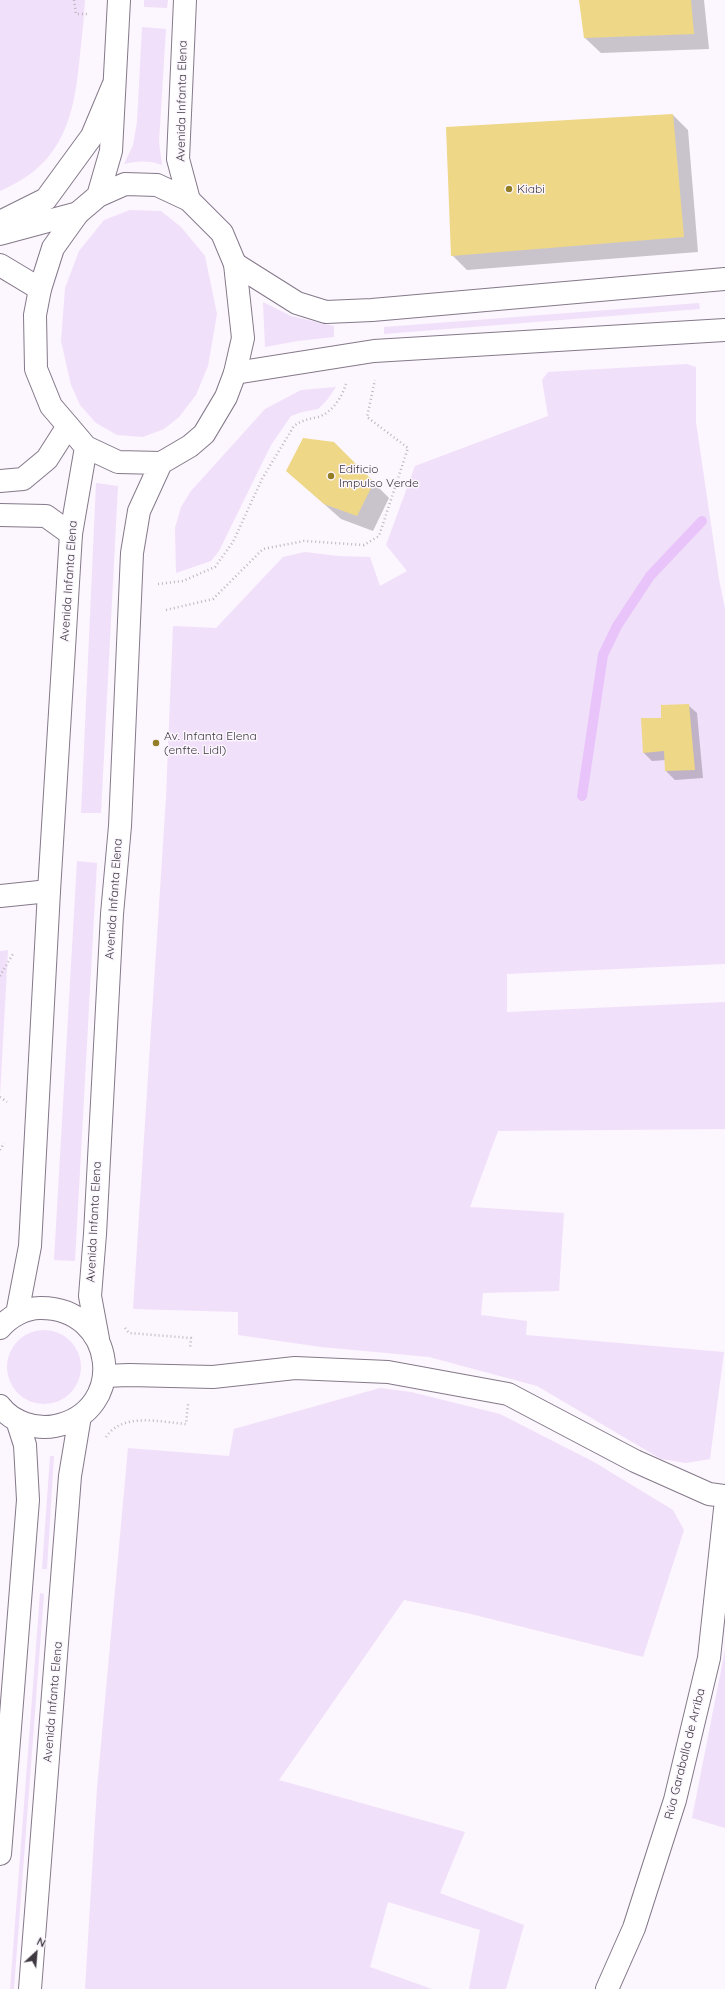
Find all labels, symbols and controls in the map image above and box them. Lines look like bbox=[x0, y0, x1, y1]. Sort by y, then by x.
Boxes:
street label: Avenida Infanta Elena bbox=[174, 40, 190, 162]
place label: Kiabi bbox=[517, 182, 545, 196]
marker: Kiabi bbox=[504, 184, 514, 194]
place label: Edificio Impulso Verde bbox=[339, 462, 419, 490]
marker: Edificio Impulso Verde bbox=[326, 471, 336, 481]
street label: Avenida Infanta Elena bbox=[58, 520, 80, 642]
place label: Av. Infanta Elena (enfte. Lidl) bbox=[164, 729, 257, 757]
marker: Av. Infanta Elena (enfte. Lidl) bbox=[151, 738, 161, 748]
street label: Avenida Infanta Elena bbox=[103, 838, 125, 960]
street label: Avenida Infanta Elena bbox=[84, 1161, 104, 1283]
street label: Avenida Infanta Elena bbox=[41, 1641, 65, 1763]
street label: Rúa Garaballa de Arriba bbox=[662, 1687, 708, 1821]
north arrow bbox=[16, 1933, 56, 1973]
text: N bbox=[35, 1934, 48, 1950]

